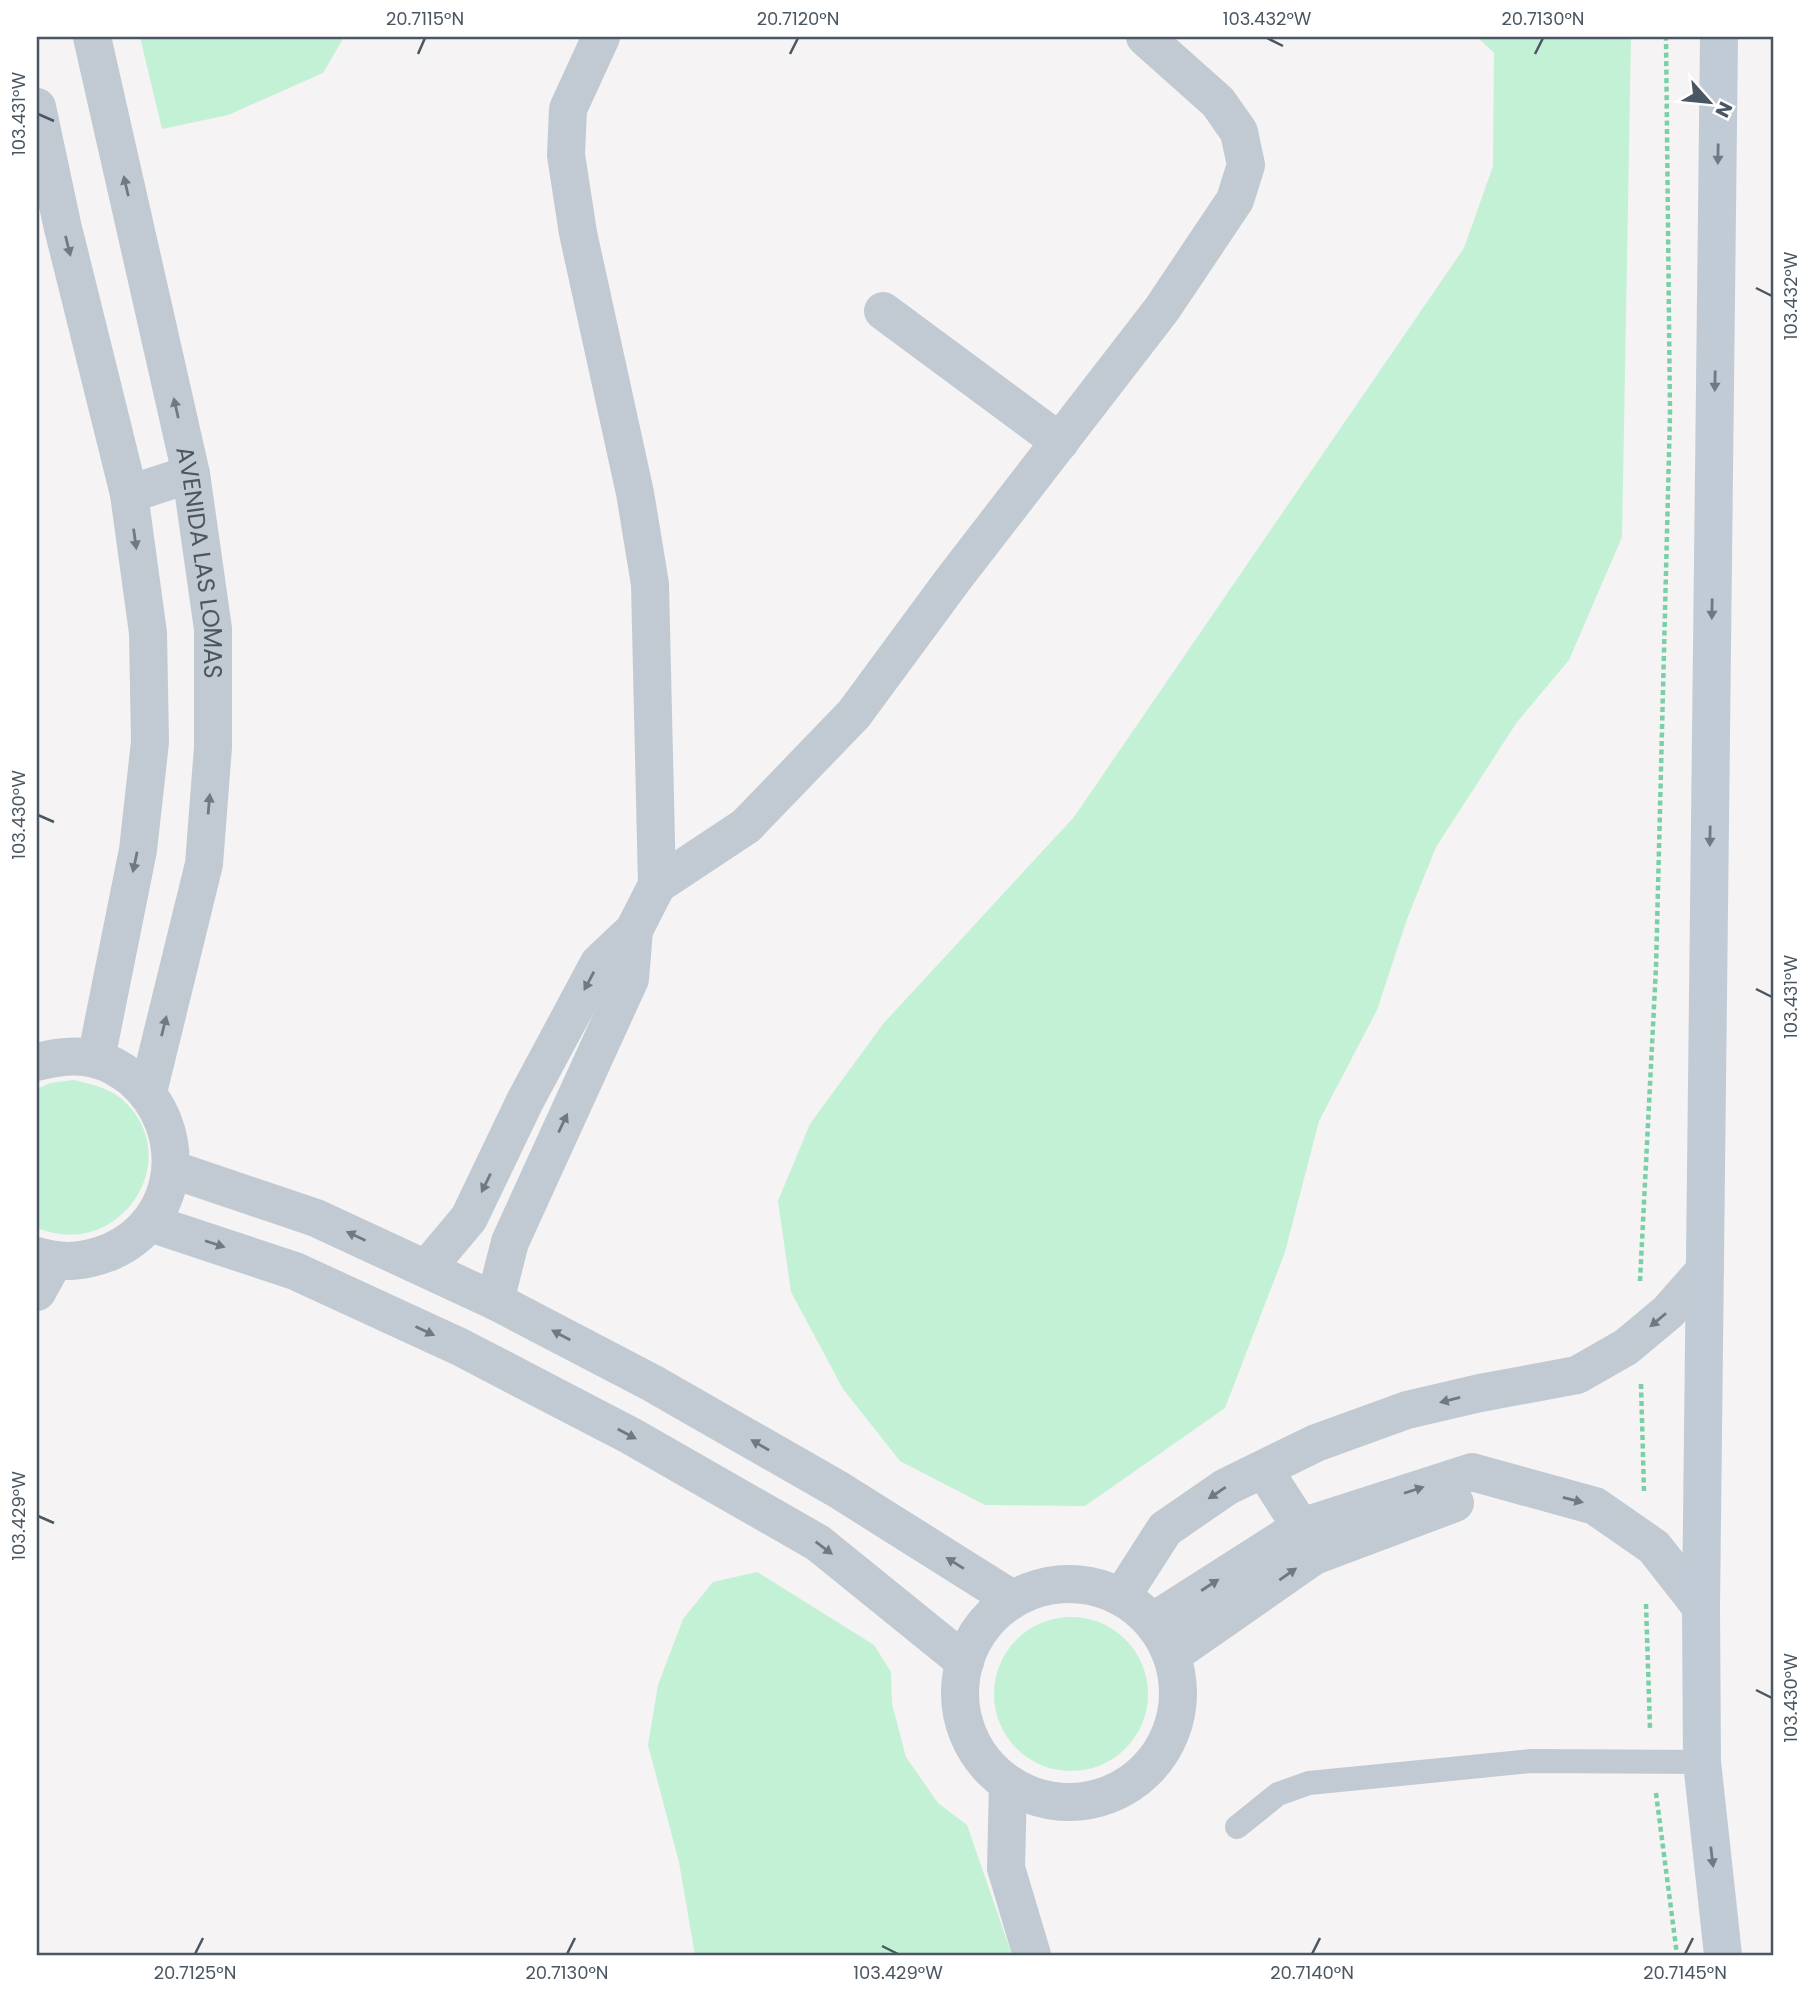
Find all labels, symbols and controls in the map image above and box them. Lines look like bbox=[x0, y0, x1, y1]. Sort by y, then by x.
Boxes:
text: 20.7115°N bbox=[386, 6, 464, 31]
text: 20.7120°N bbox=[757, 6, 839, 31]
text: 103.432°W bbox=[1223, 6, 1312, 31]
text: 20.7130°N bbox=[1502, 6, 1584, 31]
north arrow bbox=[1674, 66, 1744, 136]
text: 103.431°W bbox=[6, 72, 31, 156]
text: N bbox=[1708, 97, 1739, 122]
one-way arrow bbox=[1712, 143, 1724, 165]
one-way arrow bbox=[120, 175, 131, 197]
one-way arrow bbox=[63, 235, 74, 257]
text: 103.432°W bbox=[1778, 251, 1803, 340]
one-way arrow bbox=[1709, 371, 1721, 393]
one-way arrow bbox=[170, 397, 181, 419]
street label: AVENIDA LAS LOMAS bbox=[169, 443, 230, 679]
one-way arrow bbox=[130, 528, 141, 550]
one-way arrow bbox=[1706, 598, 1718, 620]
text: 103.430°W bbox=[6, 770, 31, 860]
one-way arrow bbox=[204, 792, 215, 814]
one-way arrow bbox=[1704, 826, 1715, 848]
one-way arrow bbox=[130, 851, 141, 873]
text: 103.431°W bbox=[1778, 955, 1803, 1039]
one-way arrow bbox=[584, 971, 595, 991]
one-way arrow bbox=[159, 1015, 170, 1037]
one-way arrow bbox=[557, 1113, 569, 1133]
one-way arrow bbox=[480, 1173, 491, 1193]
one-way arrow bbox=[346, 1230, 366, 1242]
one-way arrow bbox=[204, 1239, 225, 1250]
one-way arrow bbox=[1650, 1312, 1667, 1327]
one-way arrow bbox=[415, 1325, 435, 1336]
one-way arrow bbox=[551, 1330, 571, 1341]
one-way arrow bbox=[1439, 1395, 1461, 1406]
one-way arrow bbox=[617, 1428, 637, 1440]
one-way arrow bbox=[751, 1439, 770, 1451]
text: 103.429°W bbox=[6, 1471, 31, 1561]
one-way arrow bbox=[1404, 1485, 1425, 1495]
one-way arrow bbox=[1208, 1486, 1227, 1499]
one-way arrow bbox=[1562, 1495, 1584, 1506]
one-way arrow bbox=[815, 1541, 833, 1555]
one-way arrow bbox=[945, 1556, 964, 1569]
one-way arrow bbox=[1279, 1567, 1297, 1581]
one-way arrow bbox=[1200, 1579, 1219, 1592]
text: 103.430°W bbox=[1778, 1653, 1803, 1743]
one-way arrow bbox=[1707, 1846, 1718, 1868]
text: 20.7125°N bbox=[154, 1960, 236, 1985]
text: 20.7130°N bbox=[526, 1960, 608, 1985]
text: 103.429°W bbox=[853, 1960, 943, 1985]
text: 20.7140°N bbox=[1270, 1960, 1354, 1985]
text: 20.7145°N bbox=[1643, 1960, 1727, 1985]

